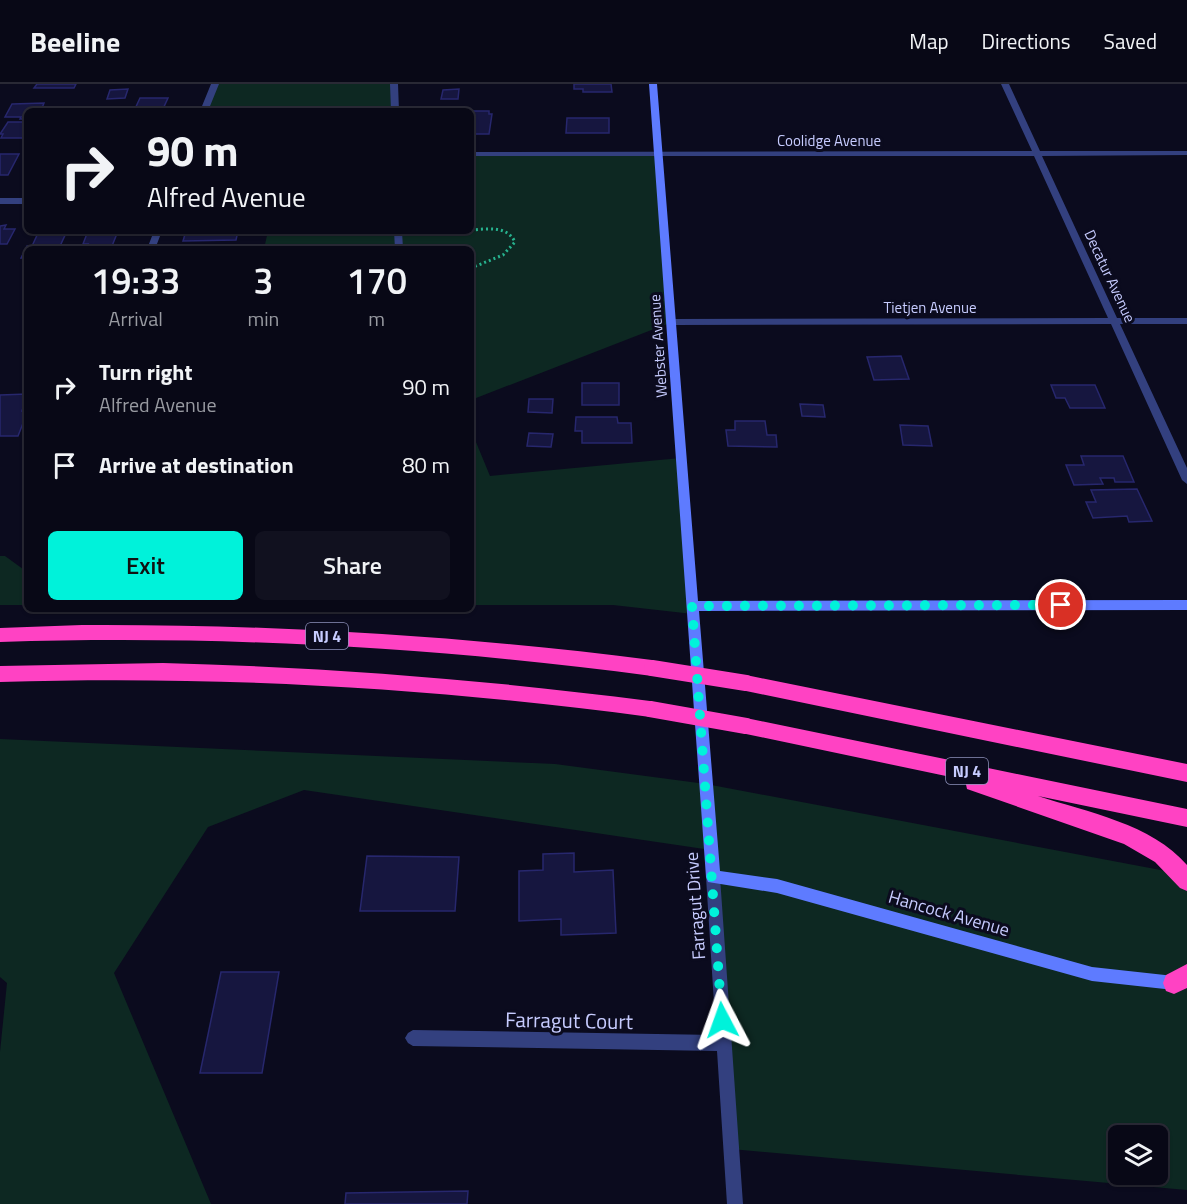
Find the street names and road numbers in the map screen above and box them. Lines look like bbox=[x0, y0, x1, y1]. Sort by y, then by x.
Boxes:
street label: Coolidge Avenue bbox=[777, 129, 881, 152]
street label: Decatur Avenue bbox=[1078, 226, 1142, 326]
street label: Webster Avenue bbox=[643, 293, 673, 399]
street label: Tietjen Avenue bbox=[883, 296, 977, 319]
road number: NJ 4 bbox=[306, 623, 348, 649]
road number: NJ 4 bbox=[946, 758, 988, 784]
street label: Farragut Drive bbox=[678, 851, 712, 961]
street label: Hancock Avenue bbox=[885, 883, 1013, 943]
street label: Farragut Court bbox=[505, 1003, 634, 1037]

